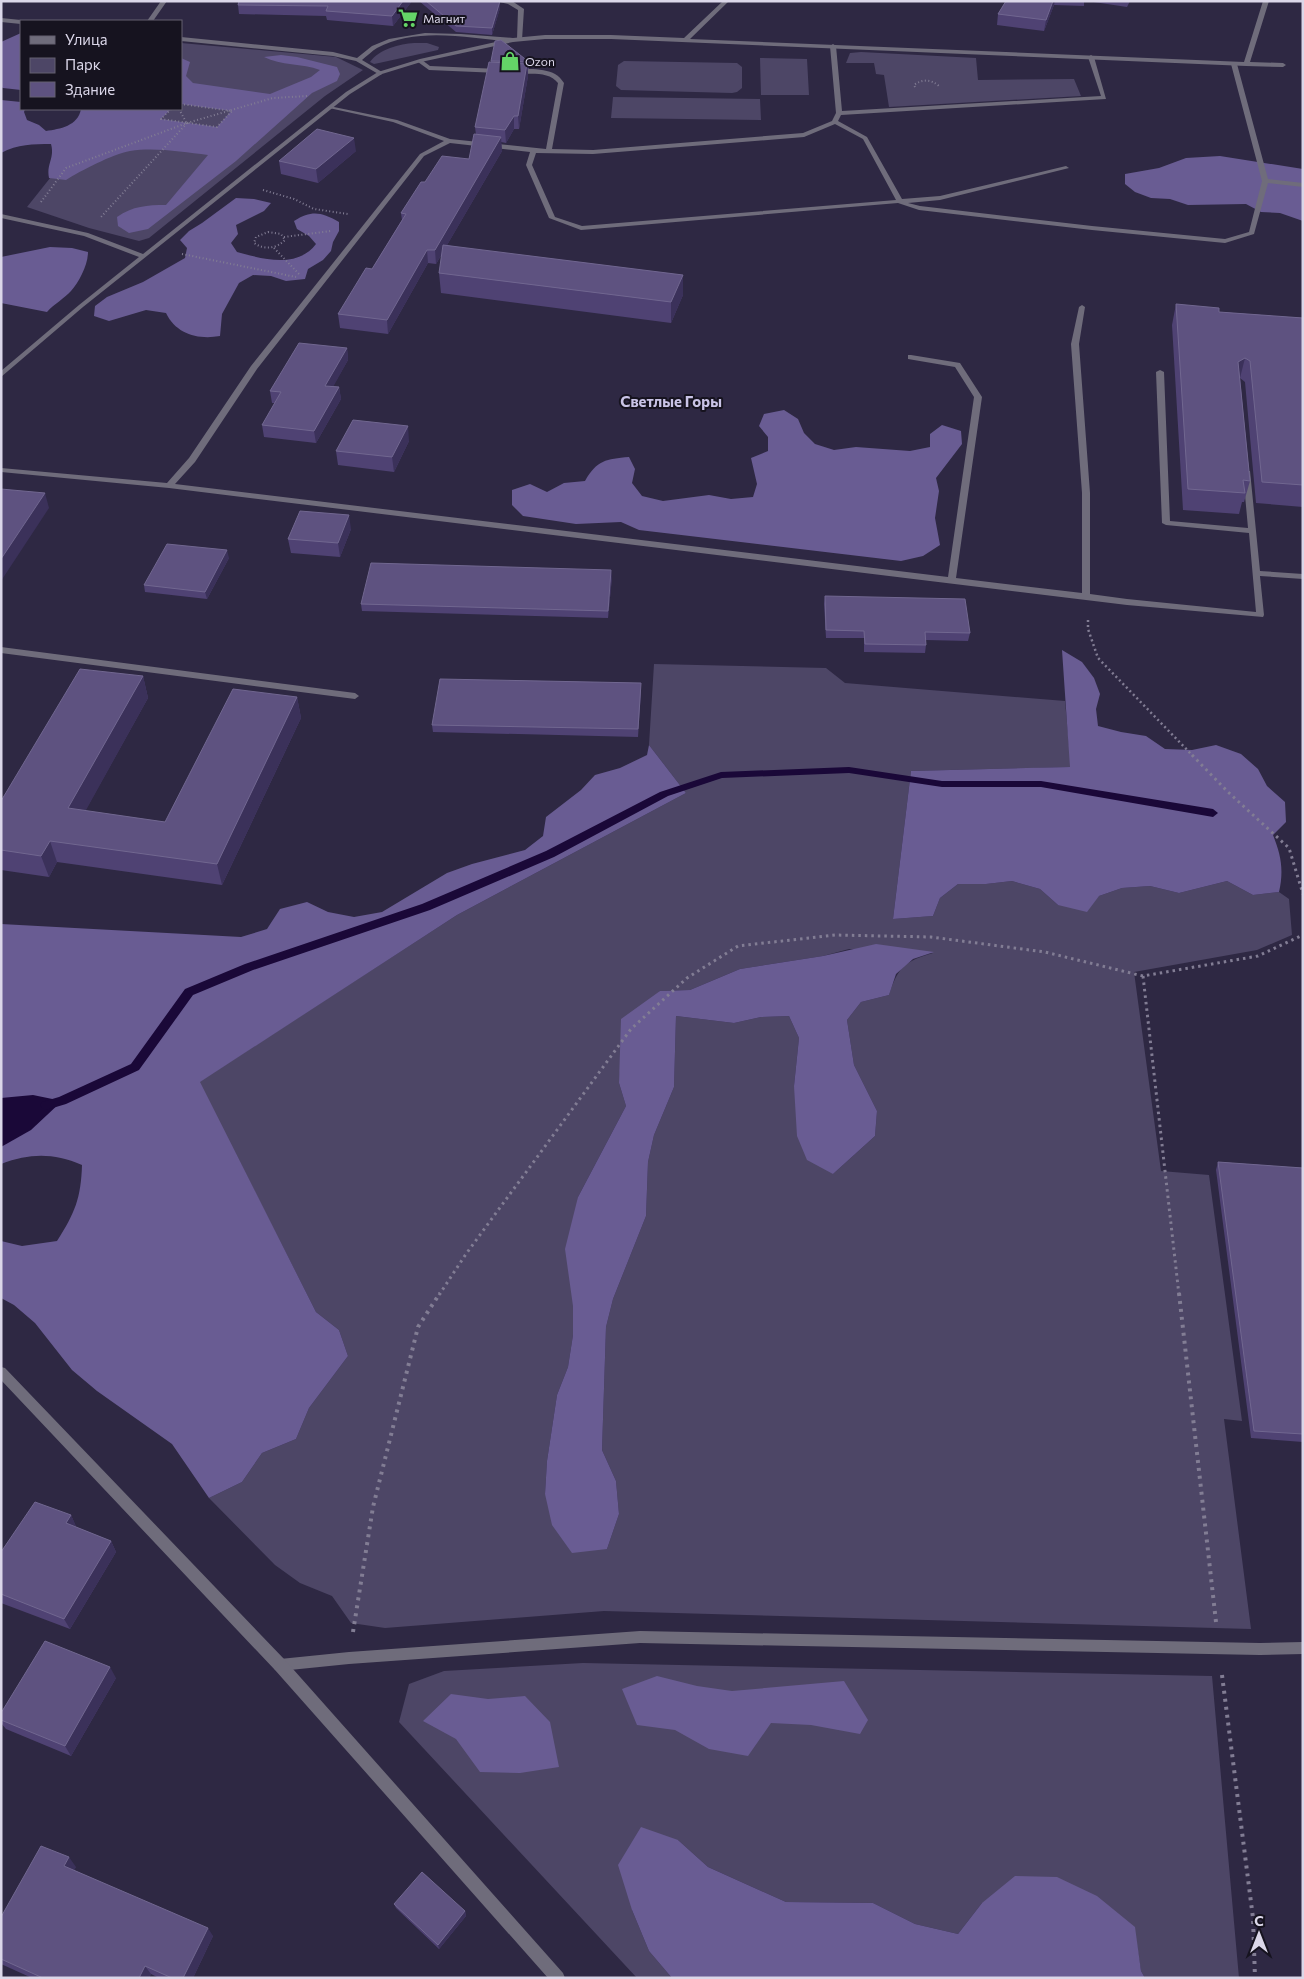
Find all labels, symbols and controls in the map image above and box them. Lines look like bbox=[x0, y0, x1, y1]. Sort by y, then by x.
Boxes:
supermarket icon: Магнит bbox=[397, 7, 419, 29]
place label: Магнит bbox=[423, 11, 466, 25]
legend bbox=[20, 20, 182, 110]
text: Улица bbox=[65, 30, 107, 48]
shop icon: Ozon bbox=[499, 50, 521, 72]
place label: Ozon bbox=[525, 54, 555, 68]
text: Парк bbox=[65, 55, 101, 73]
text: Здание bbox=[65, 80, 115, 98]
district label: Светлые Горы bbox=[620, 392, 722, 410]
north arrow bbox=[1234, 1909, 1284, 1959]
text: С bbox=[1254, 1912, 1264, 1929]

